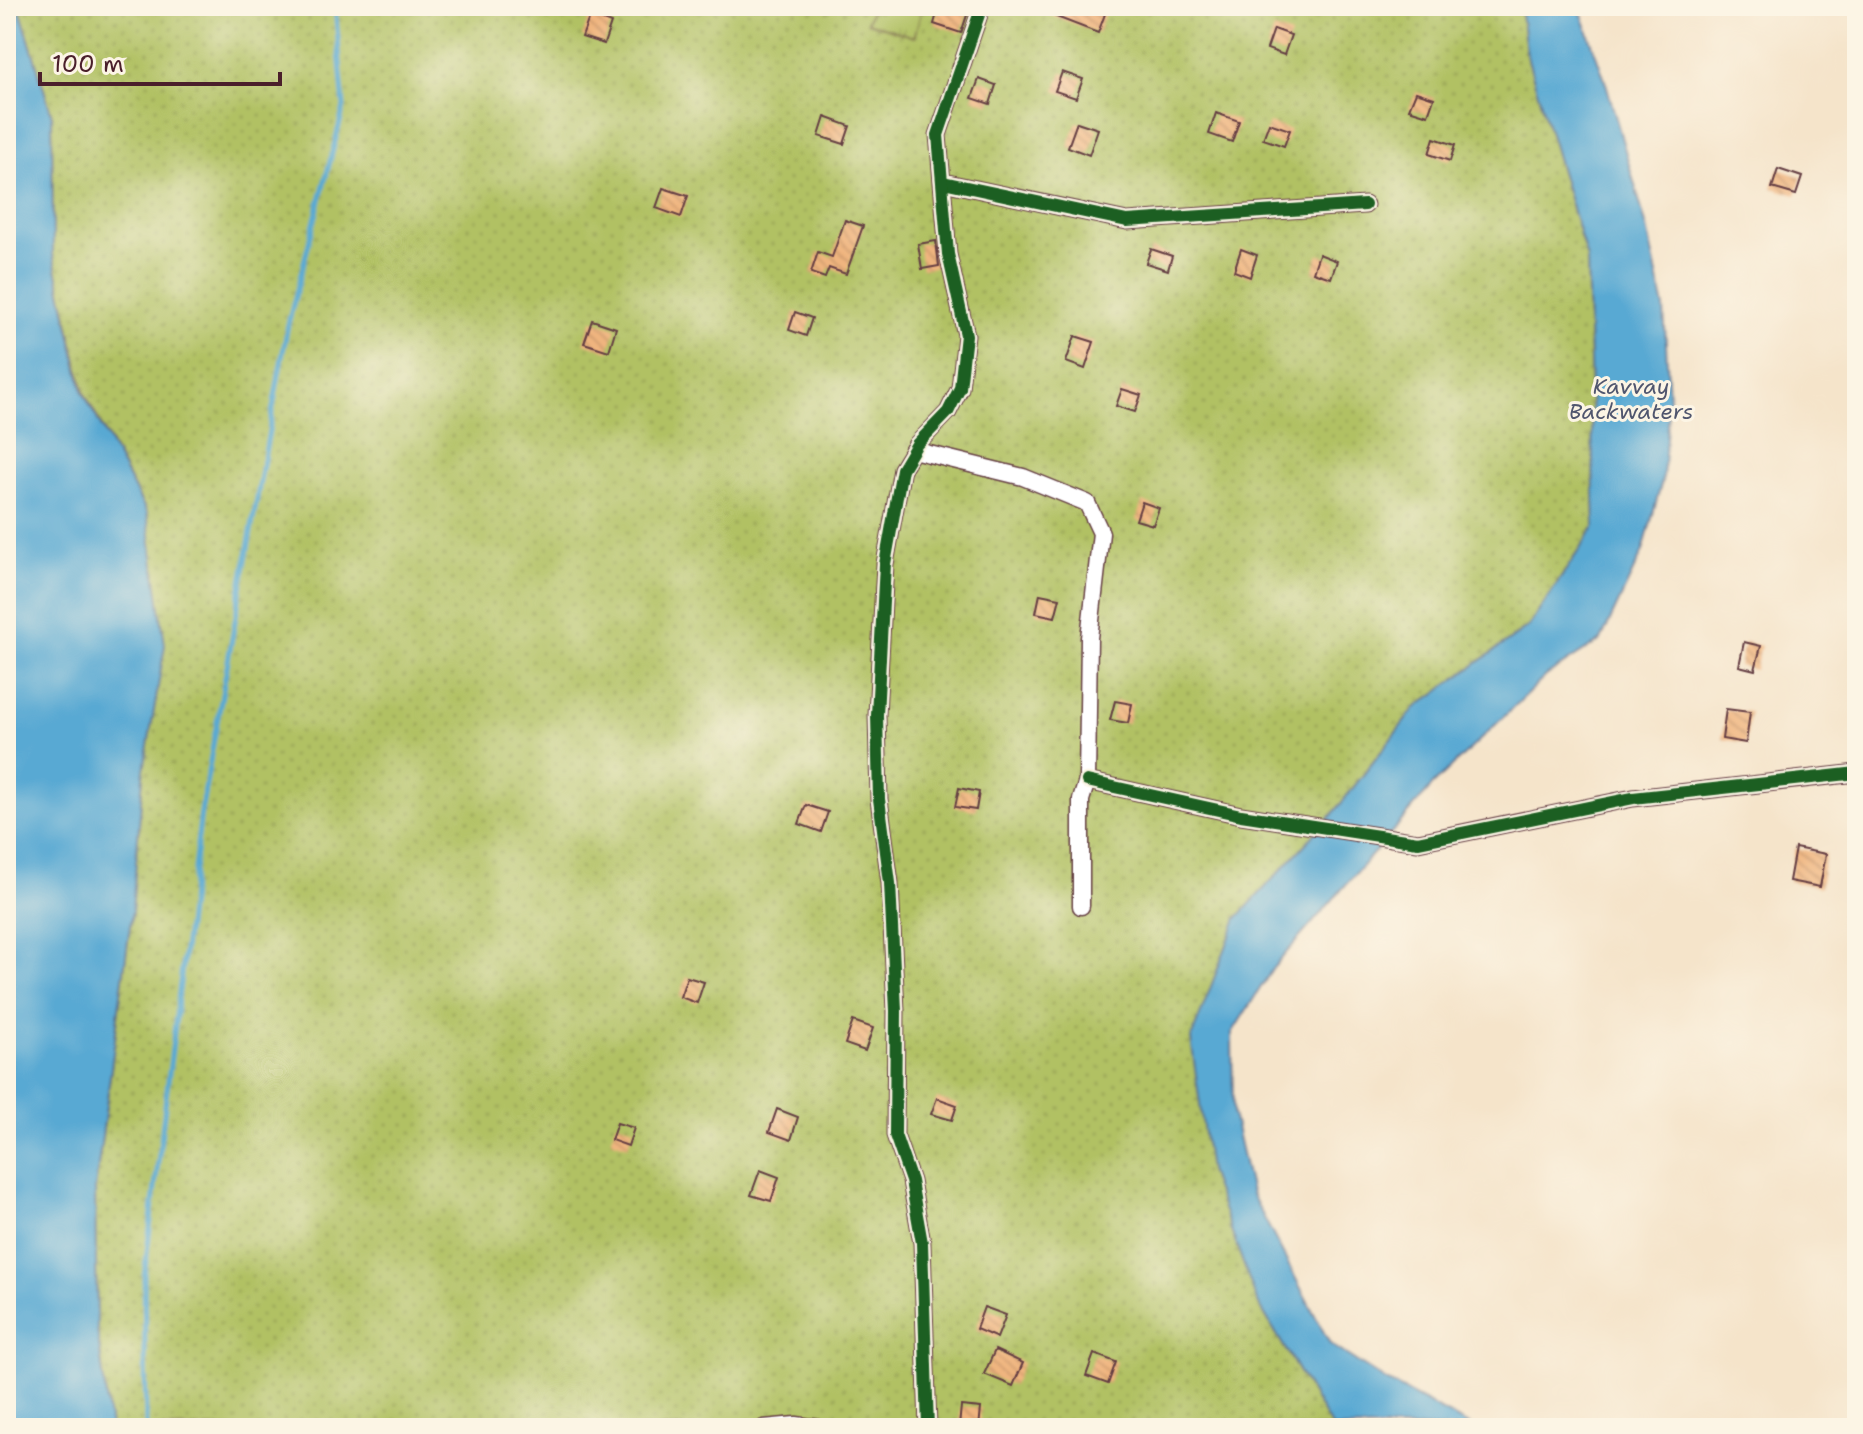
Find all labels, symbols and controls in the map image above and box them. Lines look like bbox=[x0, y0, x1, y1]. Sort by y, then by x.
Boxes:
scale bar bbox=[40, 36, 280, 86]
text: 100 m bbox=[52, 48, 124, 80]
water label: Kavvay Backwaters bbox=[1569, 372, 1693, 426]

